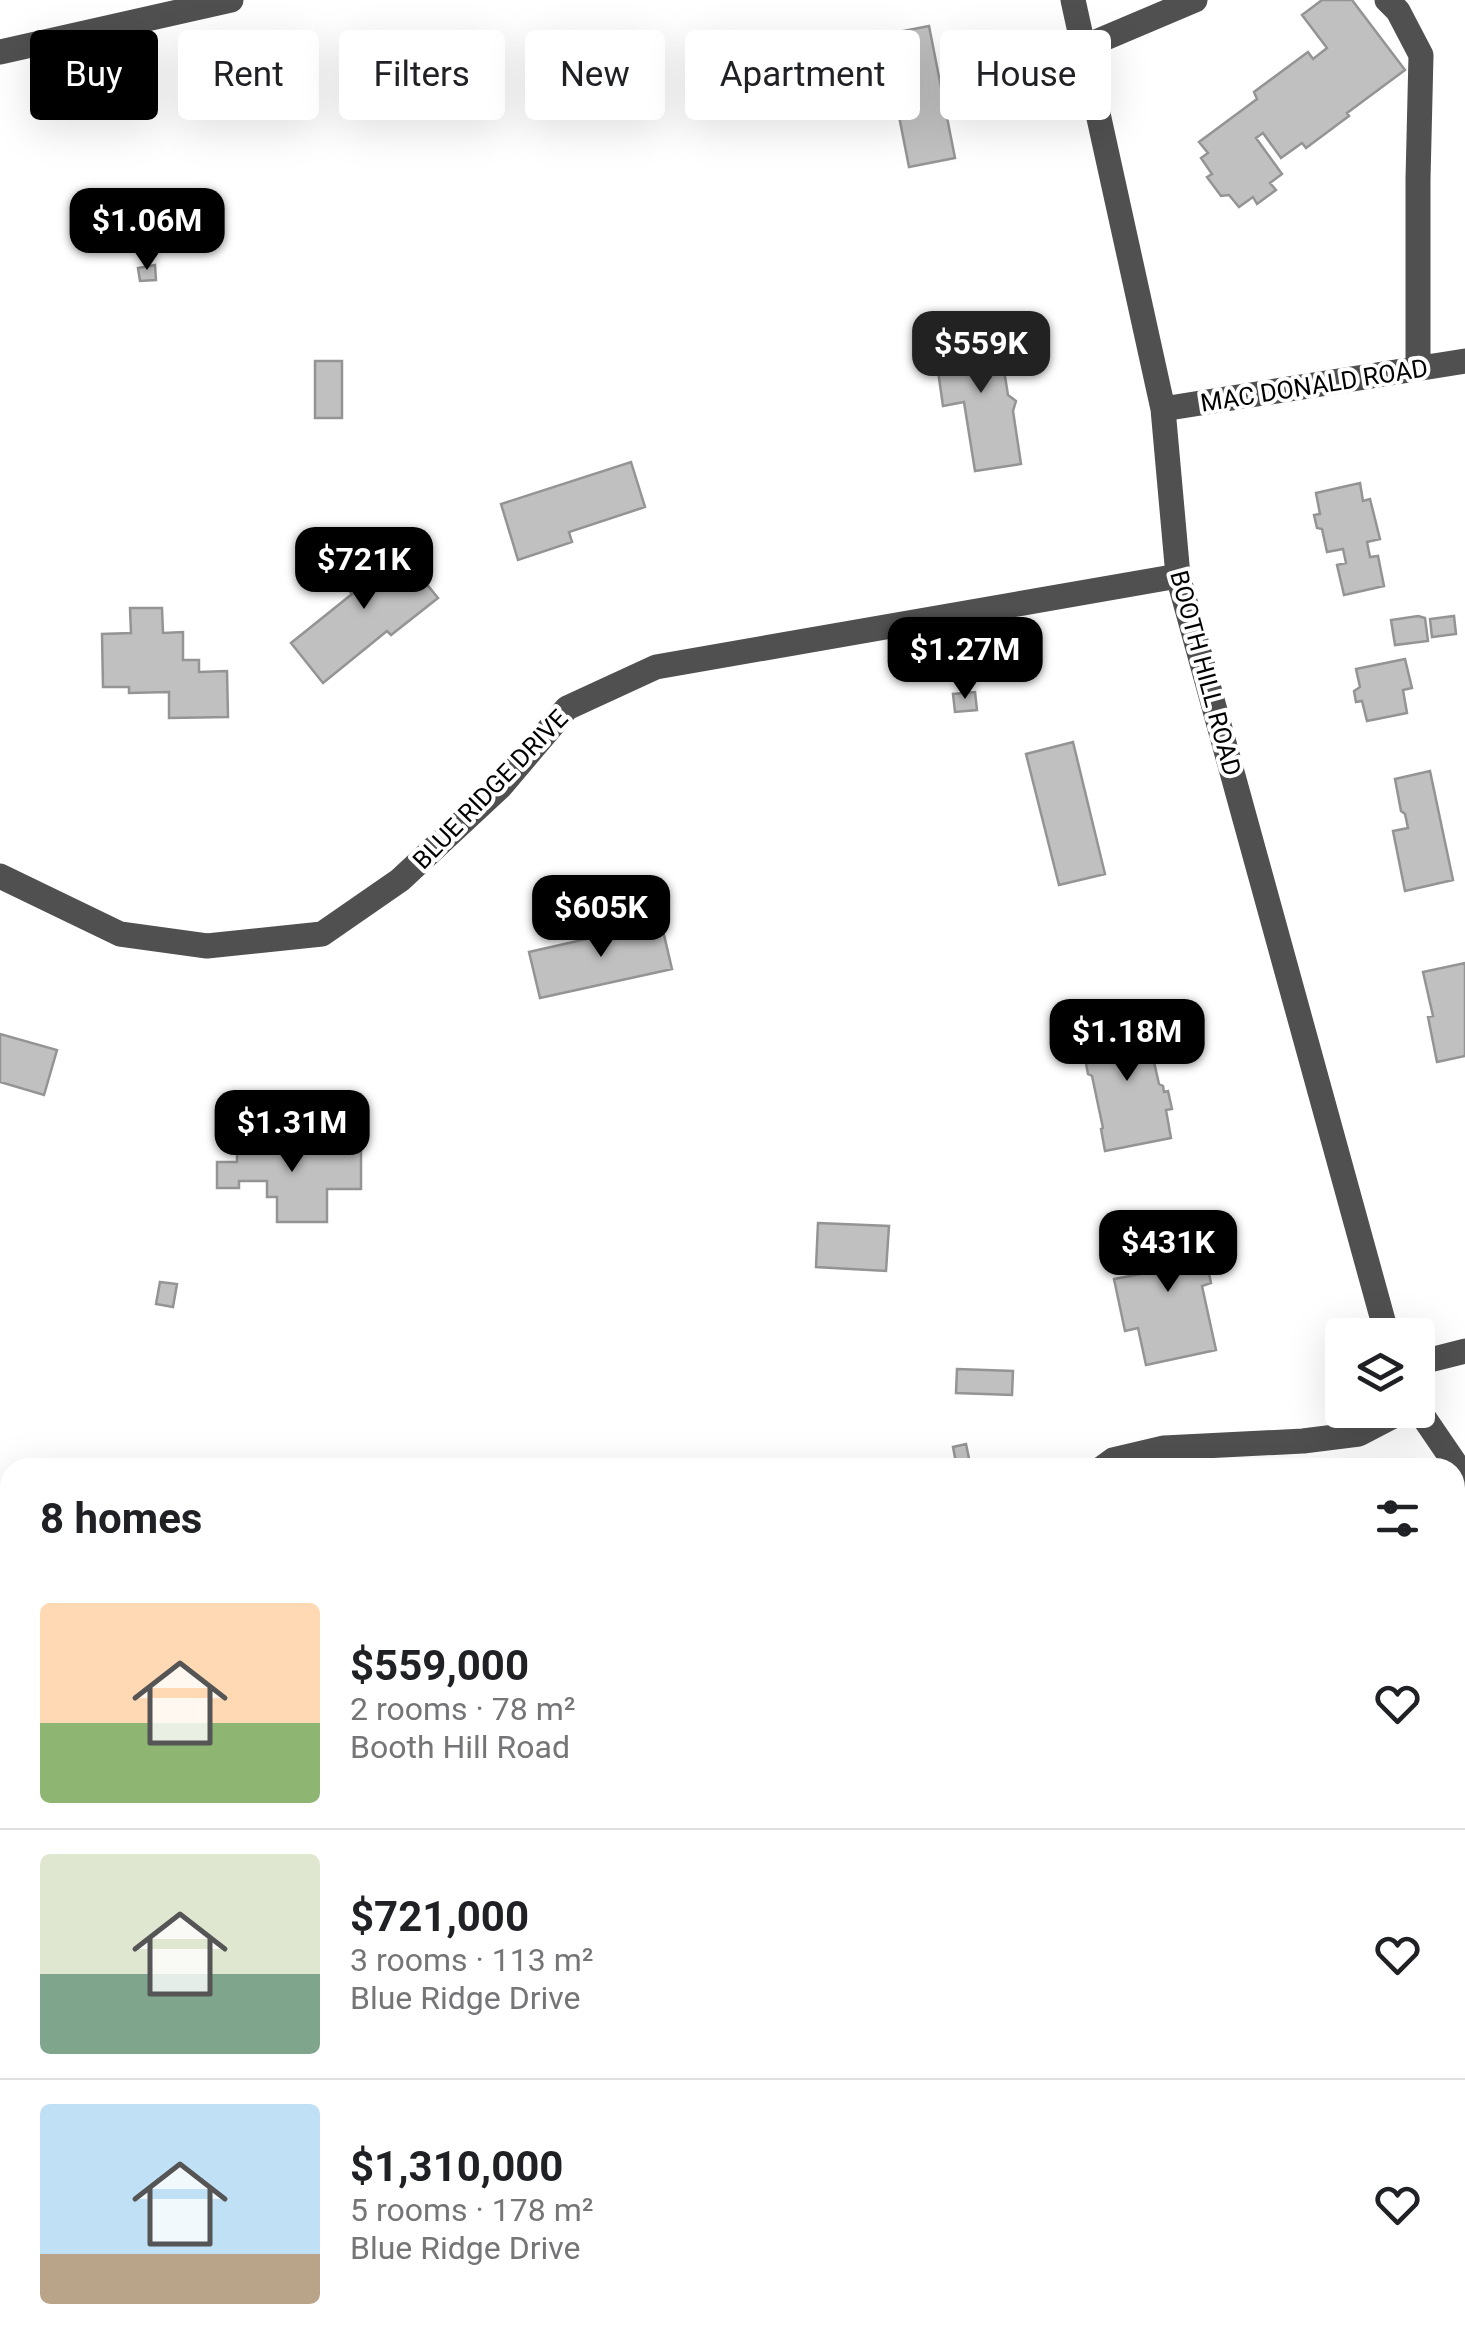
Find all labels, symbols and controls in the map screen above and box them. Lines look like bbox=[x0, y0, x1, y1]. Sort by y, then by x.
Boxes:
chip: Buy bbox=[30, 30, 158, 120]
chip: Rent bbox=[178, 30, 319, 120]
chip: Filters bbox=[339, 30, 505, 120]
chip: New bbox=[525, 30, 665, 120]
chip: Apartment bbox=[685, 30, 920, 120]
chip: House bbox=[940, 30, 1111, 120]
pin: $1.06M bbox=[66, 188, 228, 273]
text: $1.06M bbox=[92, 201, 202, 239]
pin: $559K bbox=[911, 311, 1051, 396]
text: $559K bbox=[934, 324, 1028, 362]
street label: MAC DONALD ROAD bbox=[1198, 353, 1430, 418]
pin: $721K bbox=[294, 527, 434, 612]
text: $721K bbox=[317, 540, 411, 578]
street label: BOOTH HILL ROAD bbox=[1164, 567, 1247, 779]
pin: $1.27M bbox=[884, 617, 1046, 702]
text: $1.27M bbox=[910, 630, 1020, 668]
street label: BLUE RIDGE DRIVE bbox=[407, 704, 574, 875]
pin: $605K bbox=[531, 875, 671, 960]
text: $605K bbox=[554, 888, 648, 926]
pin: $1.18M bbox=[1046, 999, 1208, 1084]
text: $1.18M bbox=[1072, 1012, 1182, 1050]
pin: $1.31M bbox=[211, 1090, 373, 1175]
text: $1.31M bbox=[237, 1103, 347, 1141]
pin: $431K bbox=[1098, 1210, 1238, 1295]
text: $431K bbox=[1121, 1223, 1215, 1261]
map controls bbox=[1325, 1318, 1435, 1428]
button: layers bbox=[1325, 1318, 1435, 1428]
icon: filters bbox=[1370, 1491, 1425, 1546]
text: 8 homes bbox=[40, 1494, 202, 1543]
text: $559,000 bbox=[350, 1641, 529, 1690]
icon: home bbox=[120, 1643, 240, 1763]
icon: heart bbox=[1370, 1676, 1425, 1731]
text: 2 rooms · 78 m² bbox=[350, 1690, 575, 1728]
text: Booth Hill Road bbox=[350, 1728, 570, 1766]
text: $721,000 bbox=[350, 1892, 529, 1941]
icon: home bbox=[120, 1894, 240, 2014]
icon: heart bbox=[1370, 1927, 1425, 1982]
text: 3 rooms · 113 m² bbox=[350, 1941, 593, 1979]
text: Blue Ridge Drive bbox=[350, 1979, 581, 2017]
text: $1,310,000 bbox=[350, 2142, 563, 2191]
icon: home bbox=[120, 2144, 240, 2264]
icon: heart bbox=[1370, 2177, 1425, 2232]
text: 5 rooms · 178 m² bbox=[350, 2191, 593, 2229]
text: Blue Ridge Drive bbox=[350, 2229, 581, 2267]

